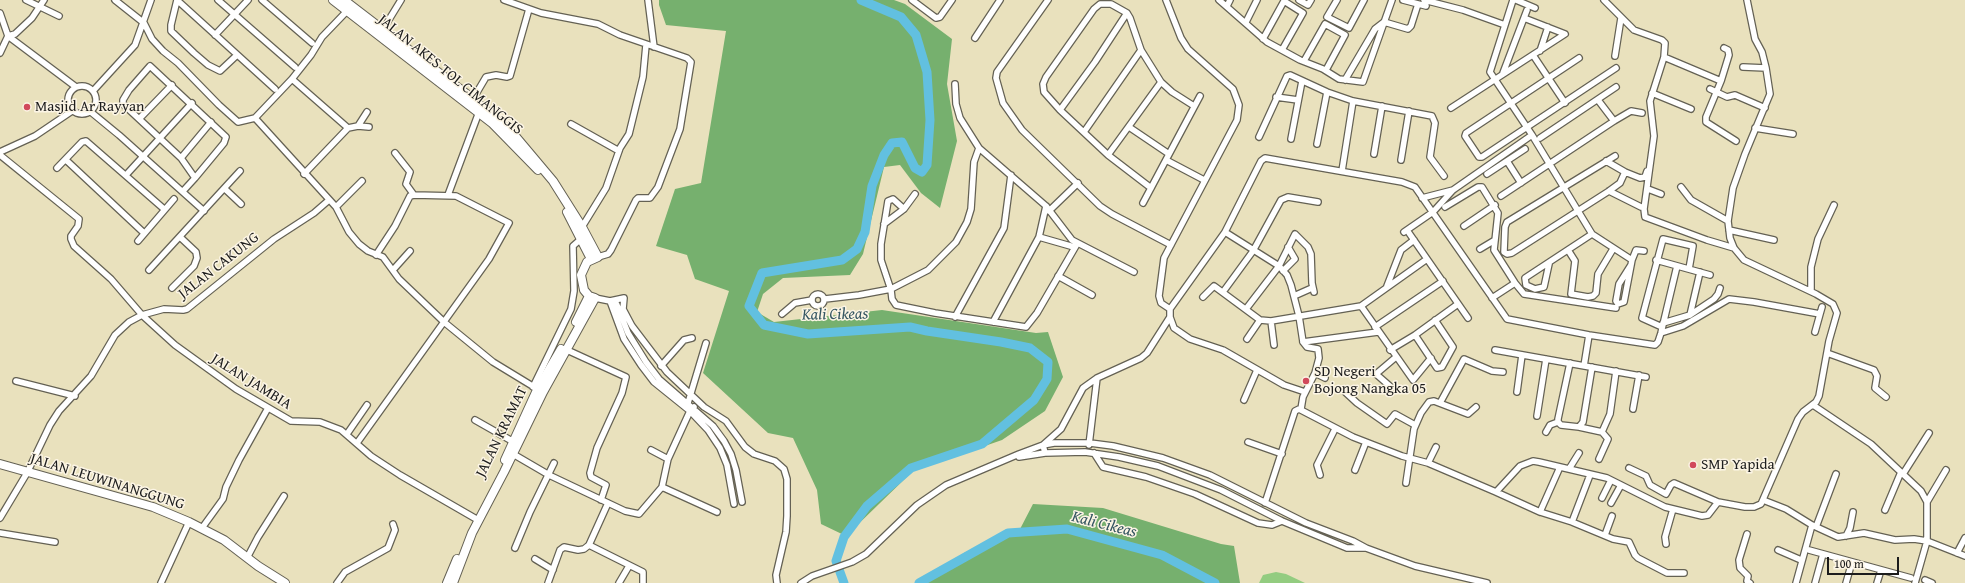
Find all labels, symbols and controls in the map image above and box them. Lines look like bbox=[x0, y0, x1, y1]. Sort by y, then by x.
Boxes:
street label: JALAN AKES TOL CIMANGGIS bbox=[374, 11, 526, 139]
place label: Masjid Ar Rayyan bbox=[35, 98, 144, 116]
marker: Masjid Ar Rayyan bbox=[22, 102, 32, 112]
street label: JALAN CAKUNG bbox=[175, 229, 263, 303]
water label: Kali Cikeas bbox=[802, 305, 868, 325]
street label: JALAN JAMBIA bbox=[207, 350, 295, 414]
place label: SD Negeri Bojong Nangka 05 bbox=[1314, 363, 1426, 398]
marker: SD Negeri Bojong Nangka 05 bbox=[1301, 376, 1311, 386]
street label: JALAN KRAMAT bbox=[472, 384, 532, 480]
street label: JALAN LEUWINANGGUNG bbox=[28, 450, 186, 514]
place label: SMP Yapida bbox=[1701, 456, 1775, 474]
marker: SMP Yapida bbox=[1688, 460, 1698, 470]
water label: Kali Cikeas bbox=[1070, 508, 1138, 542]
scale bar bbox=[1829, 549, 1901, 575]
text: 100 m bbox=[1834, 555, 1864, 572]

